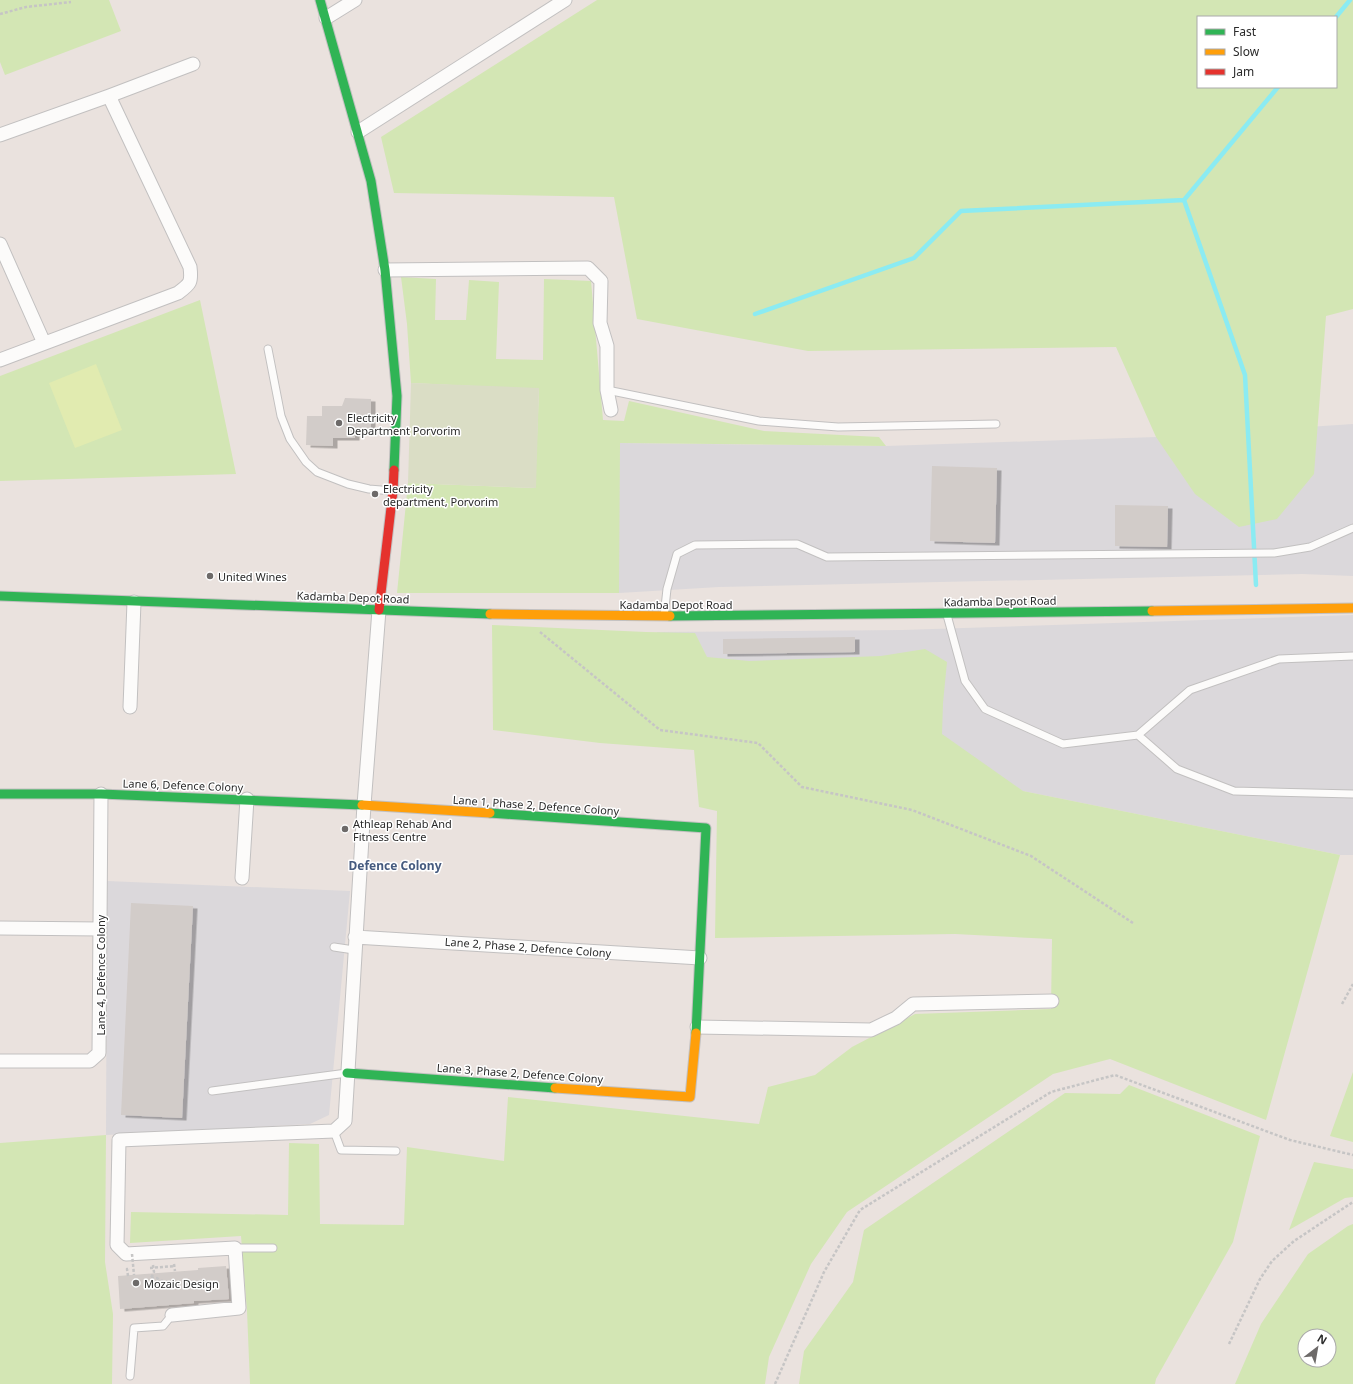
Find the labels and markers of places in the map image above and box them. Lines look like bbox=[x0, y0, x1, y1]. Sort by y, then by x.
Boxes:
place label: Electricity Department Porvorim bbox=[347, 410, 461, 438]
marker: Electricity Department Porvorim bbox=[334, 418, 344, 428]
place label: Electricity department, Porvorim bbox=[383, 481, 498, 509]
marker: Electricity department, Porvorim bbox=[370, 489, 380, 499]
place label: United Wines bbox=[218, 569, 287, 584]
marker: United Wines bbox=[205, 571, 215, 581]
place label: Athleap Rehab And Fitness Centre bbox=[353, 816, 452, 844]
marker: Athleap Rehab And Fitness Centre bbox=[340, 824, 350, 834]
place label: Mozaic Design bbox=[144, 1276, 219, 1291]
marker: Mozaic Design bbox=[131, 1278, 141, 1288]

